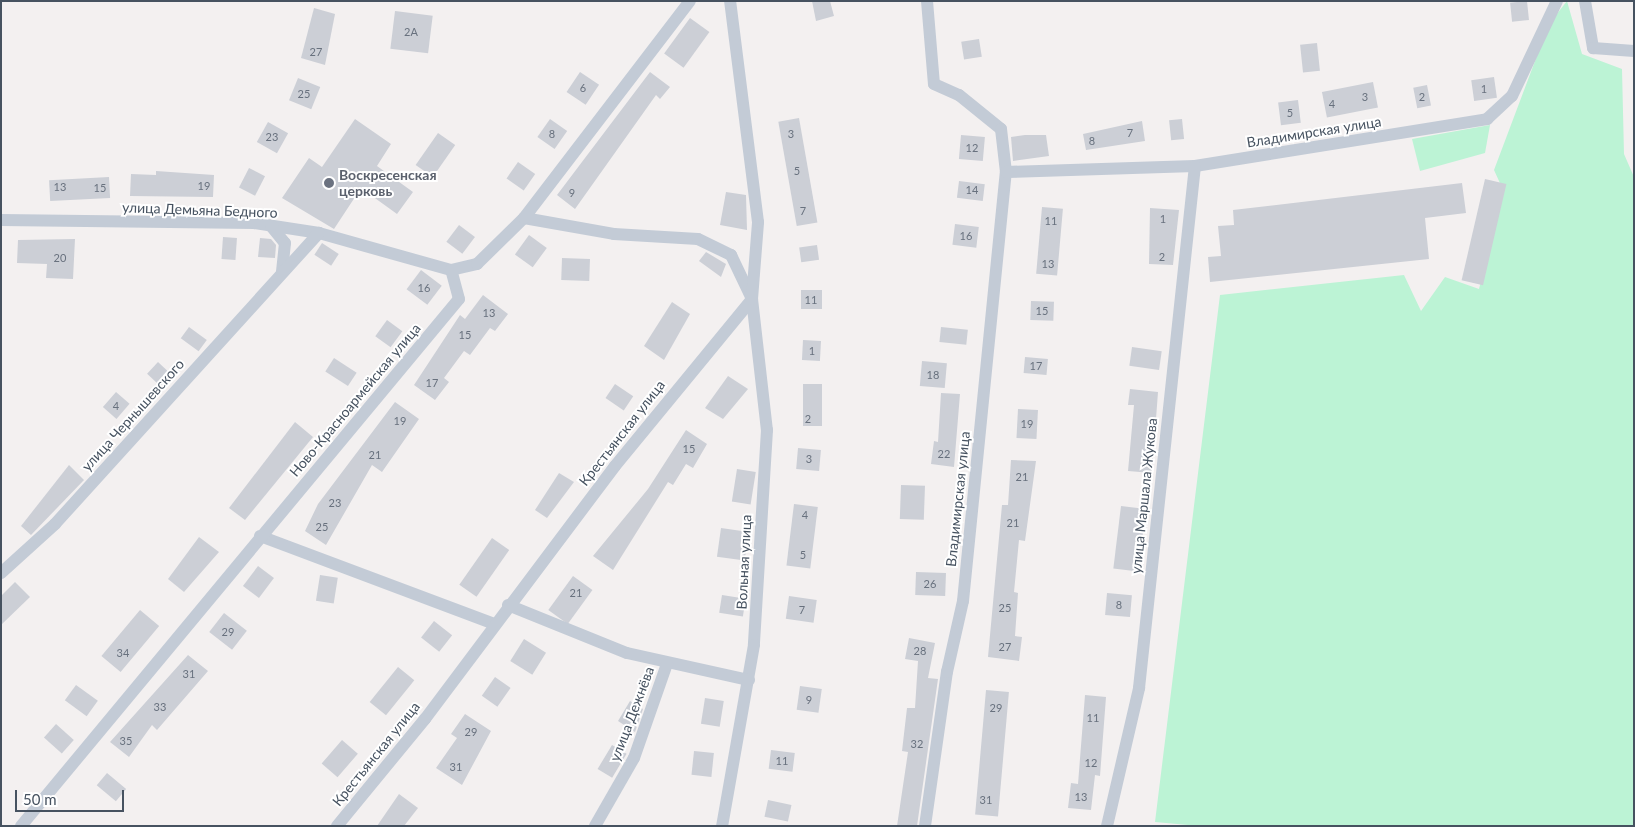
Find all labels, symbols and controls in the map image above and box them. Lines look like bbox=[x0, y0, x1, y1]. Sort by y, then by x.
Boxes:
house number: 2А bbox=[404, 25, 418, 39]
house number: 27 bbox=[310, 45, 322, 59]
house number: 6 bbox=[580, 81, 586, 95]
house number: 1 bbox=[1481, 82, 1487, 96]
house number: 25 bbox=[298, 87, 310, 101]
house number: 3 bbox=[1362, 90, 1368, 104]
house number: 2 bbox=[1419, 90, 1425, 104]
house number: 4 bbox=[1329, 97, 1335, 111]
house number: 5 bbox=[1287, 106, 1293, 120]
street label: Владимирская улица bbox=[1246, 113, 1382, 151]
house number: 7 bbox=[1127, 126, 1133, 140]
house number: 8 bbox=[549, 127, 555, 141]
house number: 3 bbox=[788, 127, 794, 141]
house number: 23 bbox=[266, 130, 278, 144]
house number: 8 bbox=[1089, 134, 1095, 148]
house number: 12 bbox=[966, 141, 978, 155]
house number: 5 bbox=[794, 164, 800, 178]
place label: Воскресенская церковь bbox=[339, 167, 437, 200]
marker: Воскресенская церковь bbox=[323, 177, 335, 189]
house number: 19 bbox=[198, 179, 210, 193]
house number: 13 bbox=[54, 180, 66, 194]
house number: 15 bbox=[94, 181, 106, 195]
house number: 14 bbox=[966, 183, 978, 197]
house number: 9 bbox=[569, 186, 575, 200]
street label: улица Демьяна Бедного bbox=[122, 199, 278, 221]
house number: 7 bbox=[800, 204, 806, 218]
house number: 1 bbox=[1160, 212, 1166, 226]
house number: 11 bbox=[1045, 214, 1057, 228]
house number: 16 bbox=[960, 229, 972, 243]
house number: 2 bbox=[1159, 250, 1165, 264]
house number: 20 bbox=[54, 251, 66, 265]
house number: 13 bbox=[1042, 257, 1054, 271]
house number: 16 bbox=[418, 281, 430, 295]
house number: 11 bbox=[805, 293, 817, 307]
house number: 15 bbox=[1036, 304, 1048, 318]
house number: 13 bbox=[483, 306, 495, 320]
street label: Ново-Красноармейская улица bbox=[286, 320, 424, 480]
house number: 15 bbox=[459, 328, 471, 342]
house number: 1 bbox=[809, 344, 815, 358]
street label: улица Чернышевского bbox=[78, 356, 188, 474]
house number: 17 bbox=[1030, 359, 1042, 373]
house number: 18 bbox=[927, 368, 939, 382]
house number: 17 bbox=[426, 376, 438, 390]
street label: Крестьянская улица bbox=[576, 377, 668, 489]
house number: 4 bbox=[113, 399, 119, 413]
house number: 2 bbox=[805, 412, 811, 426]
house number: 19 bbox=[394, 414, 406, 428]
house number: 19 bbox=[1021, 417, 1033, 431]
street label: улица Маршала Жукова bbox=[1127, 417, 1161, 575]
street label: Владимирская улица bbox=[943, 431, 973, 567]
house number: 15 bbox=[683, 442, 695, 456]
house number: 22 bbox=[938, 447, 950, 461]
house number: 21 bbox=[369, 448, 381, 462]
house number: 3 bbox=[806, 452, 812, 466]
house number: 21 bbox=[1016, 470, 1028, 484]
house number: 23 bbox=[329, 496, 341, 510]
house number: 4 bbox=[802, 508, 808, 522]
street label: Вольная улица bbox=[733, 514, 755, 610]
house number: 21 bbox=[1007, 516, 1019, 530]
house number: 25 bbox=[316, 520, 328, 534]
house number: 5 bbox=[800, 548, 806, 562]
house number: 26 bbox=[924, 577, 936, 591]
house number: 21 bbox=[570, 586, 582, 600]
house number: 8 bbox=[1116, 598, 1122, 612]
house number: 25 bbox=[999, 601, 1011, 615]
house number: 7 bbox=[799, 603, 805, 617]
house number: 29 bbox=[222, 625, 234, 639]
house number: 27 bbox=[999, 640, 1011, 654]
house number: 28 bbox=[914, 644, 926, 658]
house number: 34 bbox=[117, 646, 129, 660]
street label: улица Дежнёва bbox=[606, 664, 658, 764]
house number: 31 bbox=[183, 667, 195, 681]
house number: 9 bbox=[806, 693, 812, 707]
street label: Крестьянская улица bbox=[329, 698, 423, 810]
house number: 33 bbox=[154, 700, 166, 714]
house number: 29 bbox=[990, 701, 1002, 715]
house number: 11 bbox=[1087, 711, 1099, 725]
house number: 29 bbox=[465, 725, 477, 739]
house number: 35 bbox=[120, 734, 132, 748]
house number: 32 bbox=[911, 737, 923, 751]
house number: 11 bbox=[776, 754, 788, 768]
house number: 12 bbox=[1085, 756, 1097, 770]
house number: 31 bbox=[450, 760, 462, 774]
scale bar bbox=[18, 780, 126, 812]
text: 50 m bbox=[23, 790, 57, 808]
house number: 13 bbox=[1075, 790, 1087, 804]
house number: 31 bbox=[980, 793, 992, 807]

